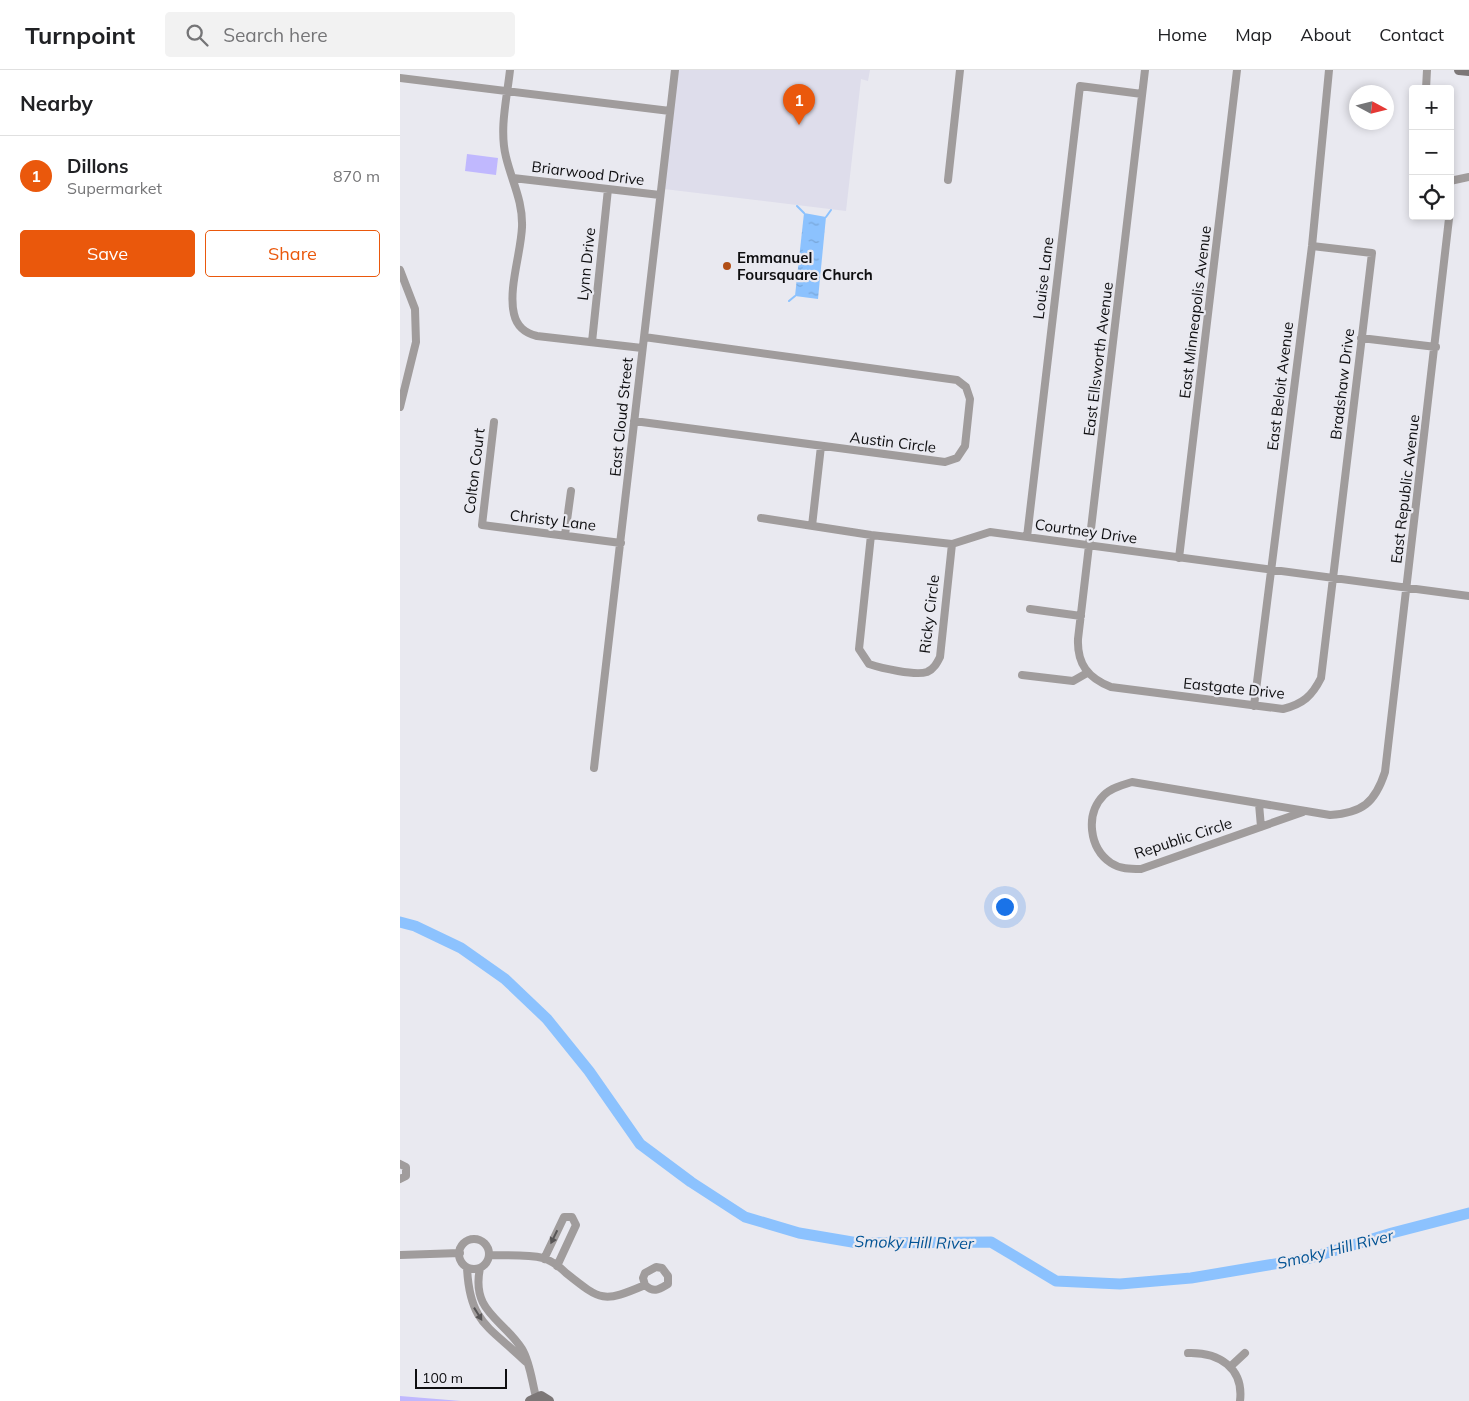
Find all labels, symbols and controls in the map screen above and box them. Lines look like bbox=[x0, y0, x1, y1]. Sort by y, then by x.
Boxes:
search box bbox=[165, 12, 515, 57]
text: Turnpoint bbox=[25, 20, 135, 50]
icon: search bbox=[183, 21, 211, 49]
text: Search here bbox=[223, 23, 328, 47]
text: Home bbox=[1157, 23, 1207, 46]
text: Map bbox=[1235, 23, 1272, 46]
text: About bbox=[1300, 23, 1351, 46]
text: Contact bbox=[1379, 23, 1444, 46]
pin: 1 bbox=[783, 84, 815, 125]
north arrow bbox=[1349, 85, 1394, 130]
map controls bbox=[1409, 85, 1454, 220]
button: + bbox=[1409, 85, 1454, 130]
text: Nearby bbox=[20, 90, 93, 116]
button: − bbox=[1409, 130, 1454, 175]
text: Dillons bbox=[67, 154, 129, 178]
street label: Briarwood Drive bbox=[531, 157, 645, 189]
text: 1 bbox=[31, 166, 41, 186]
text: 870 m bbox=[333, 166, 380, 186]
button: locate bbox=[1409, 175, 1454, 220]
text: Supermarket bbox=[67, 178, 162, 198]
street label: East Minneapolis Avenue bbox=[1175, 225, 1215, 399]
street label: Lynn Drive bbox=[573, 227, 599, 301]
button: Save bbox=[20, 230, 195, 277]
button: Share bbox=[205, 230, 380, 277]
street label: Louise Lane bbox=[1029, 236, 1057, 320]
place label: Emmanuel Foursquare Church bbox=[737, 248, 873, 284]
marker: Emmanuel Foursquare Church bbox=[721, 260, 733, 272]
street label: East Ellsworth Avenue bbox=[1079, 281, 1117, 437]
street label: East Beloit Avenue bbox=[1263, 320, 1297, 452]
street label: Bradshaw Drive bbox=[1326, 327, 1358, 441]
street label: East Cloud Street bbox=[605, 356, 637, 478]
street label: East Republic Avenue bbox=[1386, 413, 1424, 565]
street label: Colton Court bbox=[459, 427, 489, 515]
street label: Austin Circle bbox=[849, 427, 937, 457]
street label: Christy Lane bbox=[509, 505, 597, 535]
street label: Courtney Drive bbox=[1034, 514, 1138, 548]
street label: Ricky Circle bbox=[915, 574, 943, 654]
street label: Eastgate Drive bbox=[1182, 673, 1286, 703]
street label: Republic Circle bbox=[1132, 813, 1234, 863]
your location bbox=[992, 894, 1018, 920]
water label: Smoky Hill River bbox=[1275, 1225, 1397, 1273]
one-way arrow bbox=[550, 1229, 559, 1244]
water label: Smoky Hill River bbox=[854, 1231, 975, 1253]
one-way arrow bbox=[473, 1308, 482, 1321]
scale bar bbox=[415, 1366, 508, 1389]
text: 100 m bbox=[422, 1369, 463, 1387]

